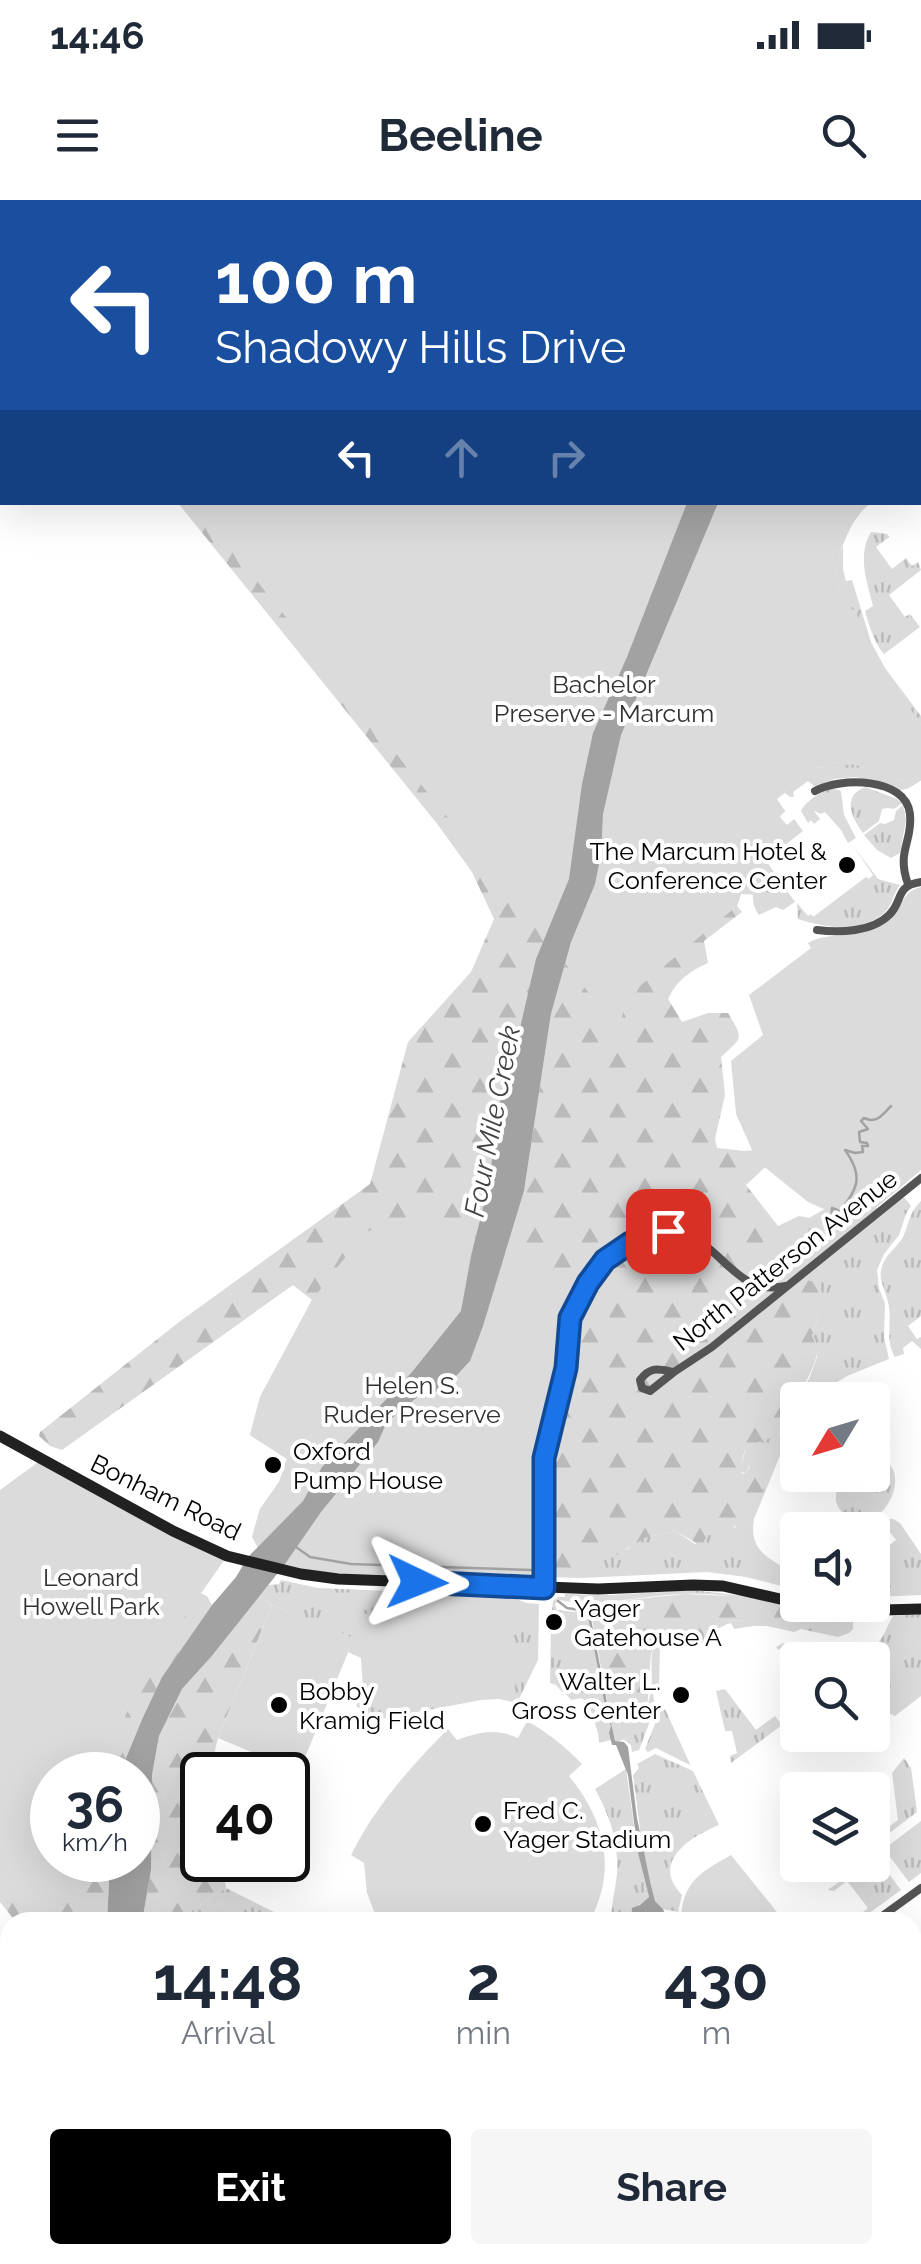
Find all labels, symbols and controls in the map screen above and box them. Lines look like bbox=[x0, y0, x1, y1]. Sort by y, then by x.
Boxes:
text: 14:46 bbox=[50, 13, 145, 58]
icon: menu bbox=[50, 108, 105, 163]
icon: search bbox=[816, 108, 871, 163]
text: Beeline bbox=[378, 109, 543, 162]
text: 100 m bbox=[215, 237, 418, 319]
icon: left bbox=[50, 240, 180, 370]
text: Shadowy Hills Drive bbox=[215, 321, 626, 374]
icon: left bbox=[329, 430, 384, 485]
icon: ahead bbox=[434, 430, 489, 485]
icon: right bbox=[539, 430, 594, 485]
park label: Bachelor Preserve - Marcum bbox=[494, 669, 714, 728]
place label: The Marcum Hotel & Conference Center bbox=[590, 836, 827, 895]
marker: The Marcum Hotel & Conference Center bbox=[836, 854, 858, 876]
water label: Four Mile Creek bbox=[458, 1023, 527, 1220]
street label: North Patterson Avenue bbox=[667, 1163, 903, 1357]
pin bbox=[626, 1189, 711, 1274]
icon: arrive bbox=[641, 1204, 696, 1259]
park label: Helen S. Ruder Preserve bbox=[323, 1370, 501, 1429]
north arrow bbox=[780, 1382, 890, 1492]
map controls bbox=[780, 1382, 890, 1882]
place label: Oxford Pump House bbox=[293, 1436, 443, 1495]
street label: Bonham Road bbox=[86, 1448, 246, 1546]
marker: Oxford Pump House bbox=[262, 1454, 284, 1476]
button: sound bbox=[780, 1512, 890, 1622]
position arrow bbox=[365, 1530, 469, 1634]
park label: Leonard Howell Park bbox=[22, 1562, 160, 1621]
place label: Yager Gatehouse A bbox=[574, 1593, 722, 1652]
marker: Yager Gatehouse A bbox=[543, 1611, 565, 1633]
button: search bbox=[780, 1642, 890, 1752]
place label: Walter L. Gross Center bbox=[511, 1666, 661, 1725]
place label: Bobby Kramig Field bbox=[299, 1676, 445, 1735]
marker: Walter L. Gross Center bbox=[670, 1684, 692, 1706]
marker: Bobby Kramig Field bbox=[268, 1694, 290, 1716]
speed limit sign: 40 bbox=[180, 1752, 310, 1882]
button: layers bbox=[780, 1772, 890, 1882]
text: 36 bbox=[66, 1775, 124, 1834]
place label: Fred C. Yager Stadium bbox=[503, 1795, 671, 1854]
marker: Fred C. Yager Stadium bbox=[472, 1813, 494, 1835]
text: km/h bbox=[62, 1827, 128, 1857]
text: 14:48 bbox=[153, 1944, 303, 2014]
text: 2 bbox=[466, 1944, 500, 2014]
text: 430 bbox=[664, 1944, 769, 2014]
text: Arrival bbox=[181, 2014, 275, 2051]
text: min bbox=[456, 2014, 511, 2051]
text: m bbox=[702, 2014, 731, 2051]
button: Exit bbox=[50, 2129, 451, 2244]
button: Share bbox=[471, 2129, 872, 2244]

